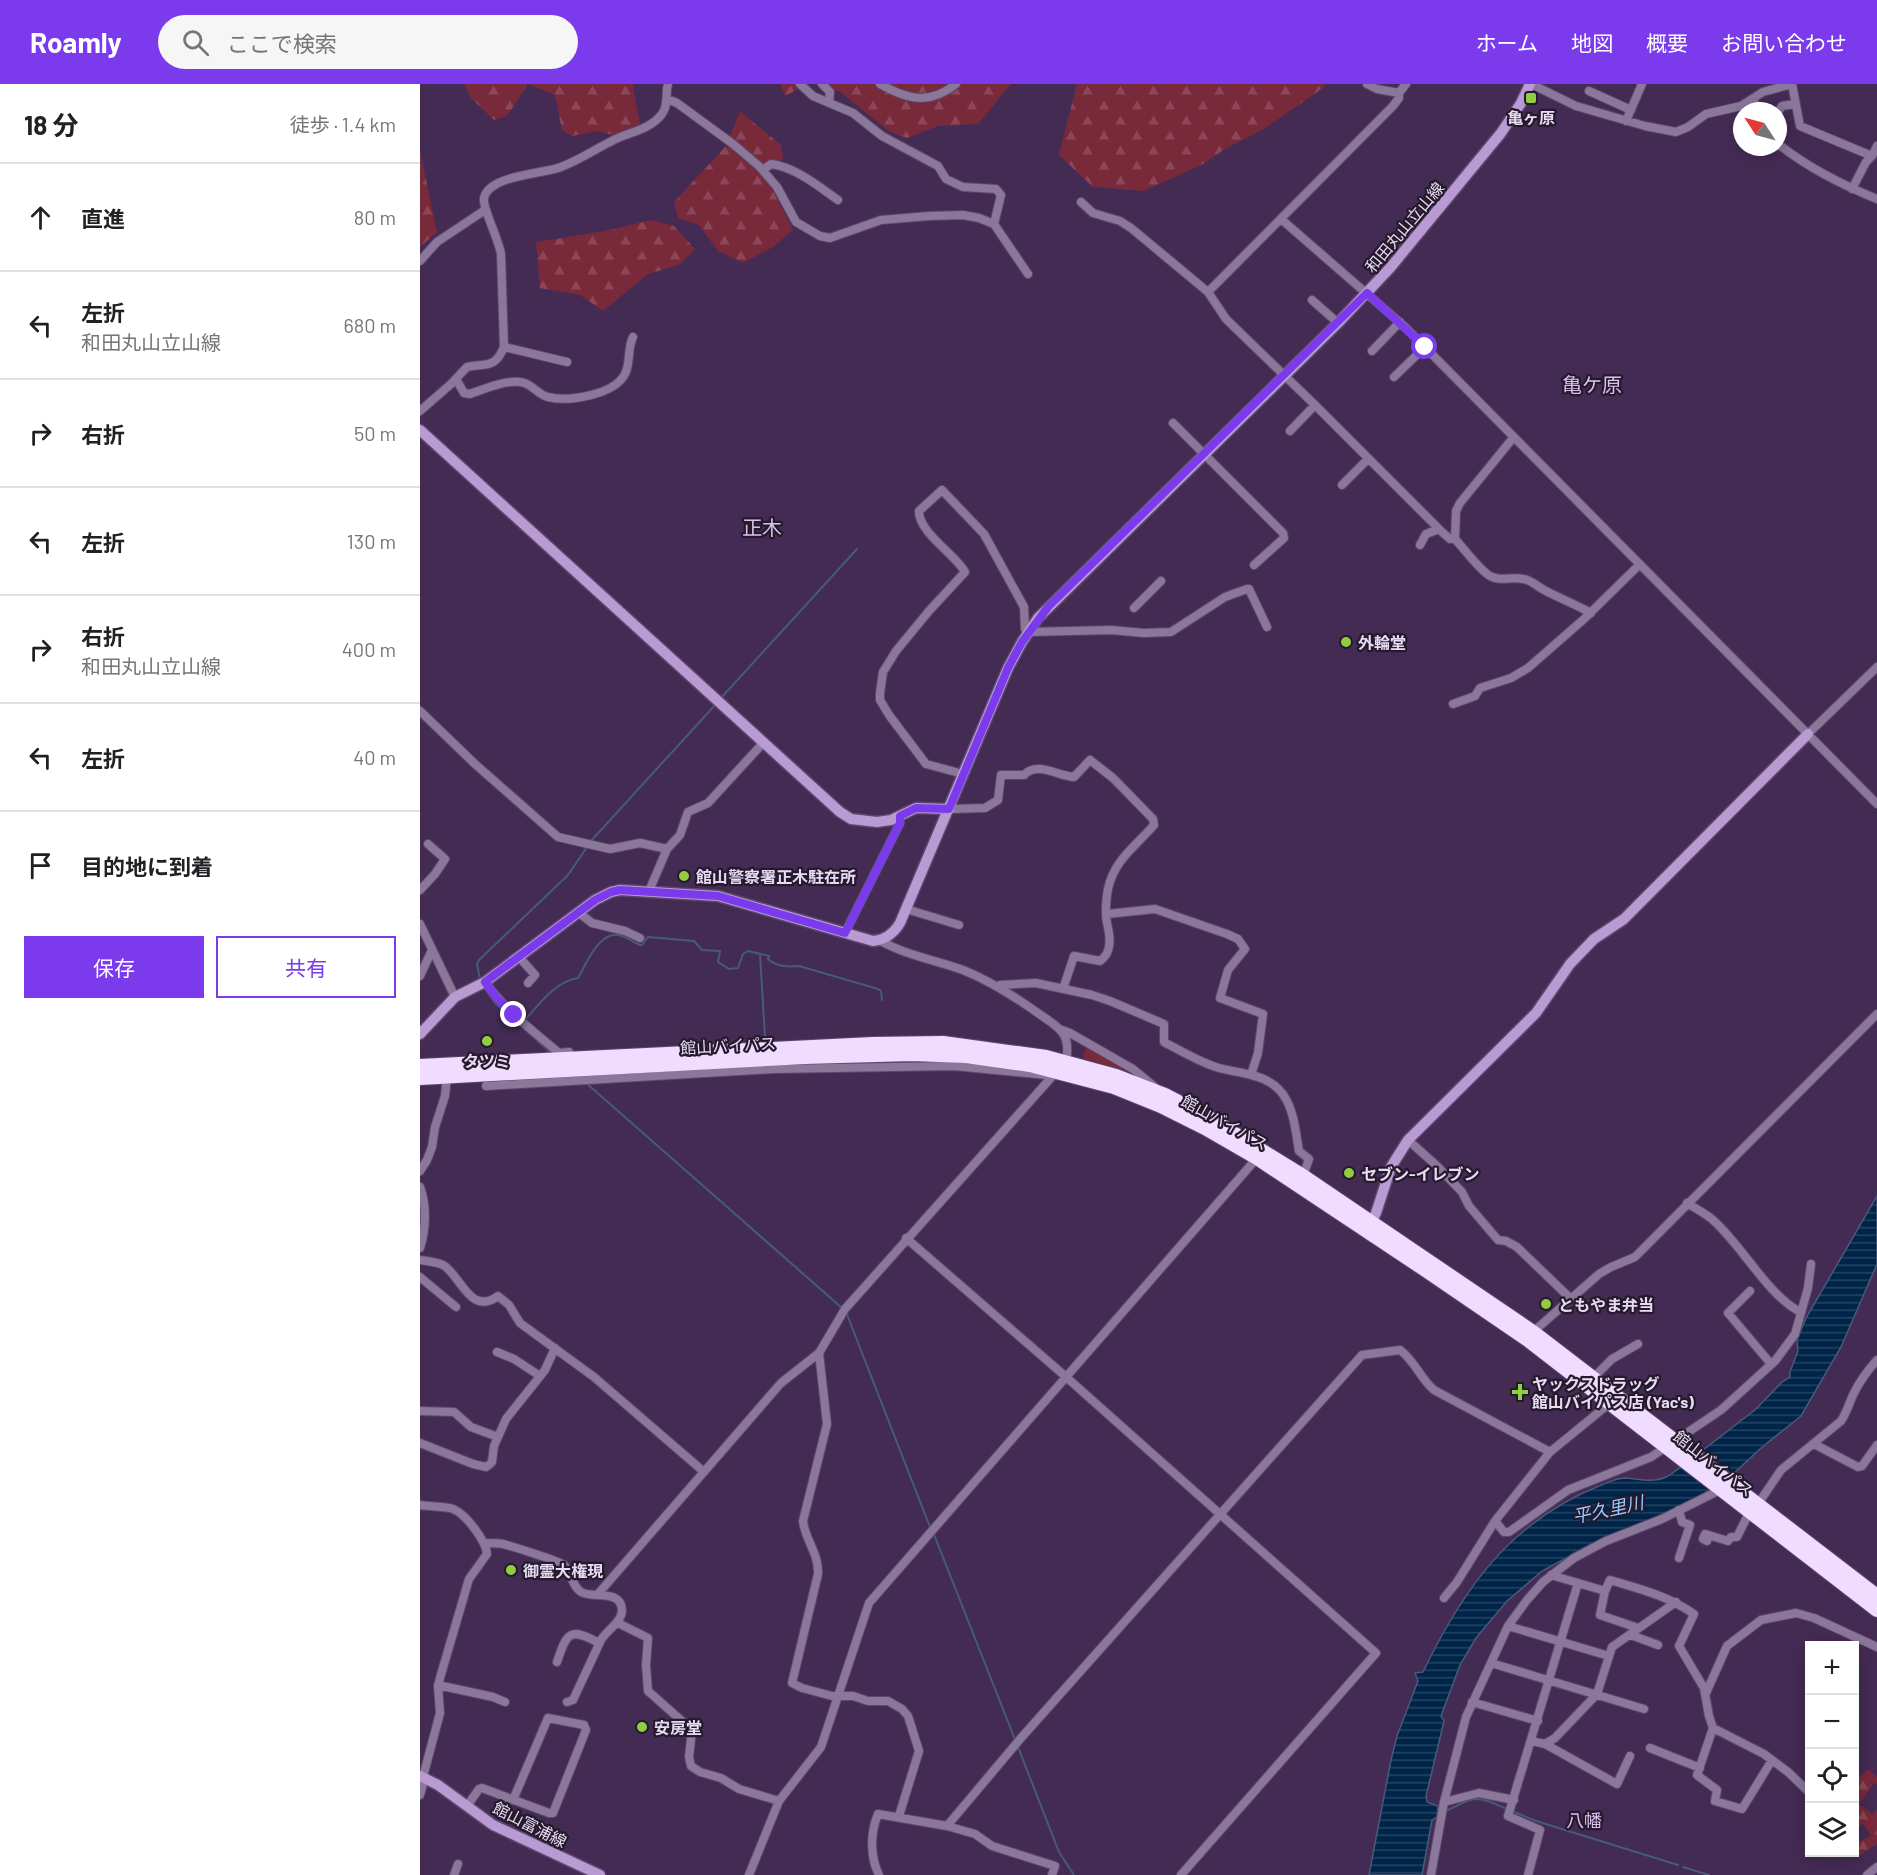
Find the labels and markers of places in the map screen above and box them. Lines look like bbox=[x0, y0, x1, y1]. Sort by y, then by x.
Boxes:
marker: 亀ヶ原 bbox=[1524, 91, 1538, 105]
place label: 亀ヶ原 bbox=[1507, 108, 1555, 127]
place label: 外輪堂 bbox=[1358, 633, 1406, 652]
marker: 外輪堂 bbox=[1339, 635, 1353, 649]
place label: 館山警察署正木駐在所 bbox=[696, 867, 856, 886]
marker: 館山警察署正木駐在所 bbox=[677, 869, 691, 883]
marker: タツミ bbox=[480, 1034, 494, 1048]
place label: タツミ bbox=[463, 1051, 511, 1070]
place label: セブン-イレブン bbox=[1361, 1164, 1480, 1183]
marker: セブン-イレブン bbox=[1342, 1166, 1356, 1180]
place label: ともやま弁当 bbox=[1558, 1295, 1654, 1314]
marker: ともやま弁当 bbox=[1539, 1297, 1553, 1311]
place label: ヤックスドラッグ 館山バイパス店 (Yac's) bbox=[1532, 1374, 1694, 1411]
marker: ヤックスドラッグ 館山バイパス店 (Yac's) bbox=[1513, 1385, 1527, 1399]
place label: 御霊大権現 bbox=[523, 1561, 603, 1580]
marker: 御霊大権現 bbox=[504, 1563, 518, 1577]
place label: 安房堂 bbox=[654, 1718, 702, 1737]
marker: 安房堂 bbox=[635, 1720, 649, 1734]

